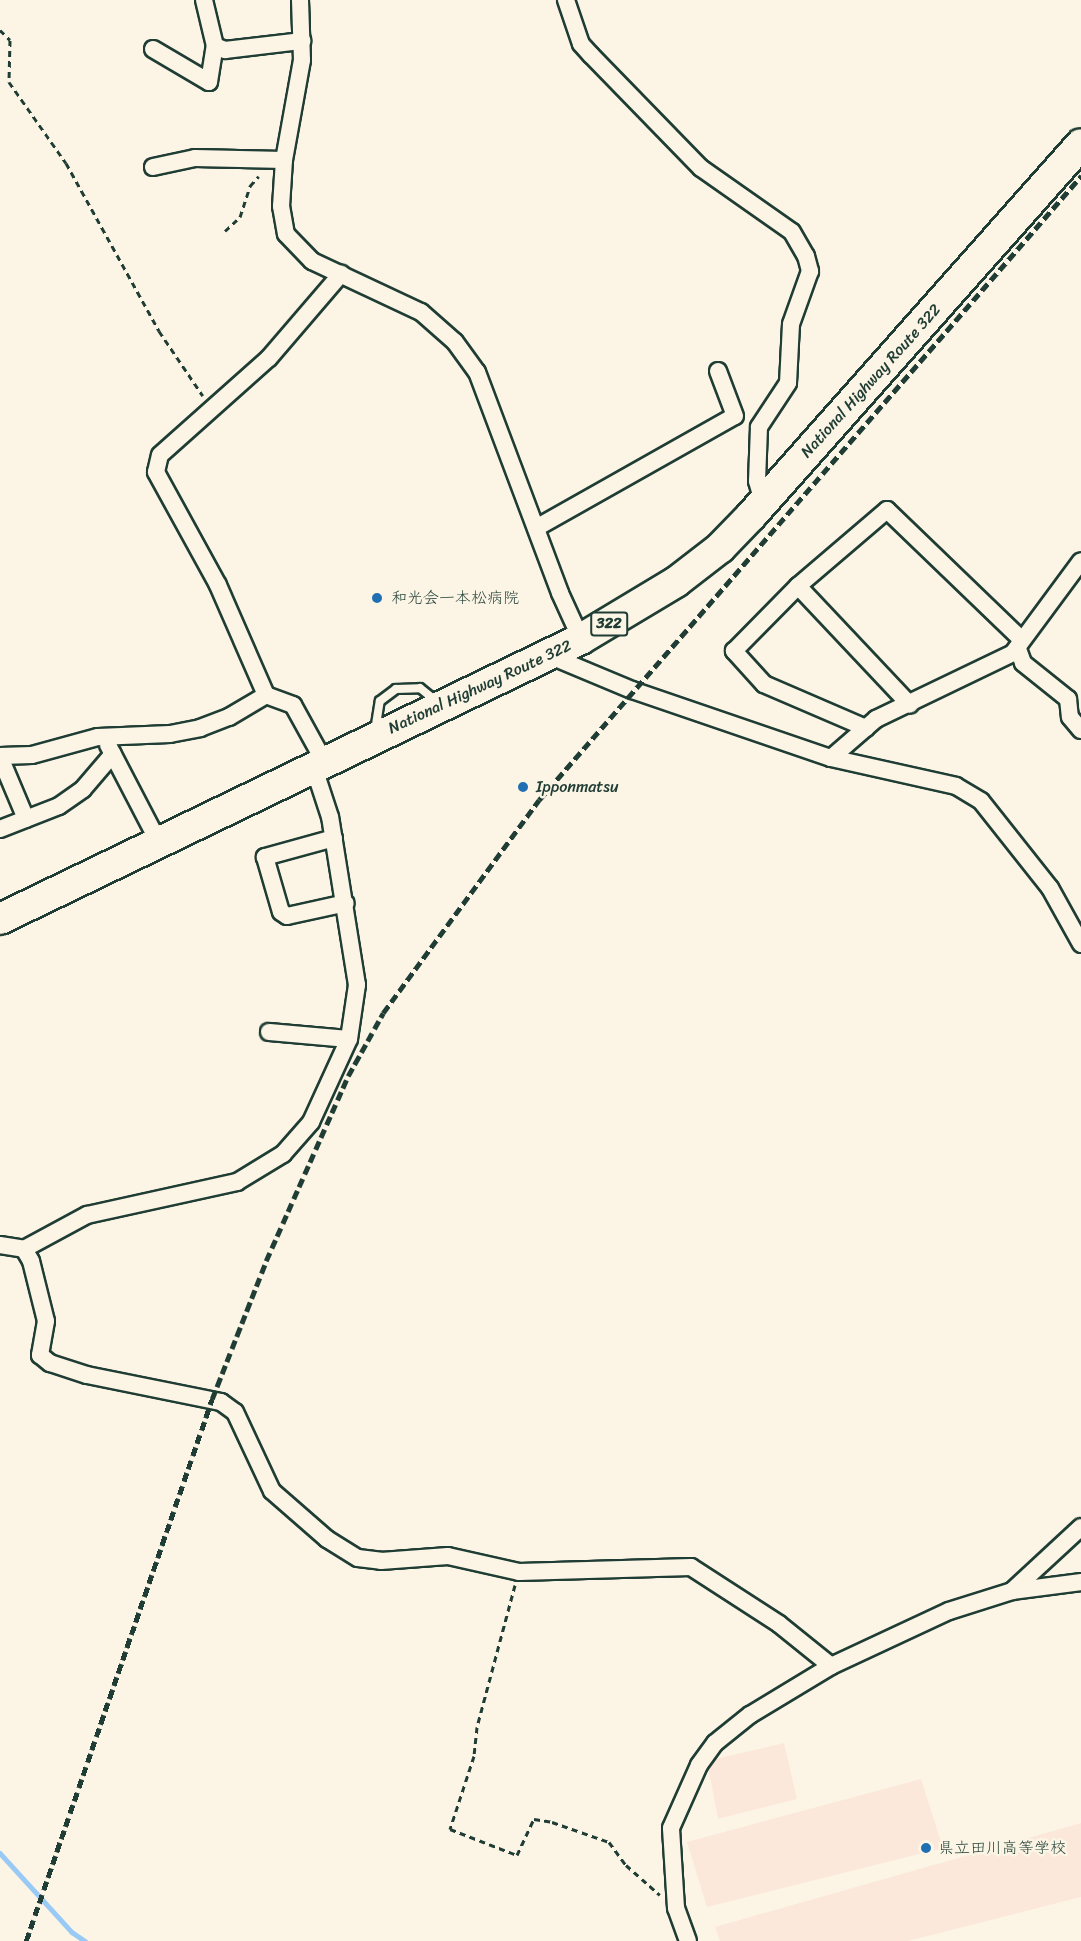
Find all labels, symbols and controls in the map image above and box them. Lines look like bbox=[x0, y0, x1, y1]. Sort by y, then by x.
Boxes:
street label: National Highway Route 322 bbox=[797, 300, 945, 462]
place label: 和光会一本松病院 bbox=[391, 588, 519, 608]
marker: 和光会一本松病院 bbox=[368, 589, 386, 607]
road number: 322 bbox=[590, 612, 628, 636]
street label: National Highway Route 322 bbox=[385, 636, 575, 738]
place label: Ipponmatsu bbox=[536, 777, 618, 797]
marker: Ipponmatsu bbox=[514, 778, 532, 796]
place label: 県立田川高等学校 bbox=[938, 1838, 1066, 1858]
marker: 県立田川高等学校 bbox=[919, 1841, 933, 1855]

